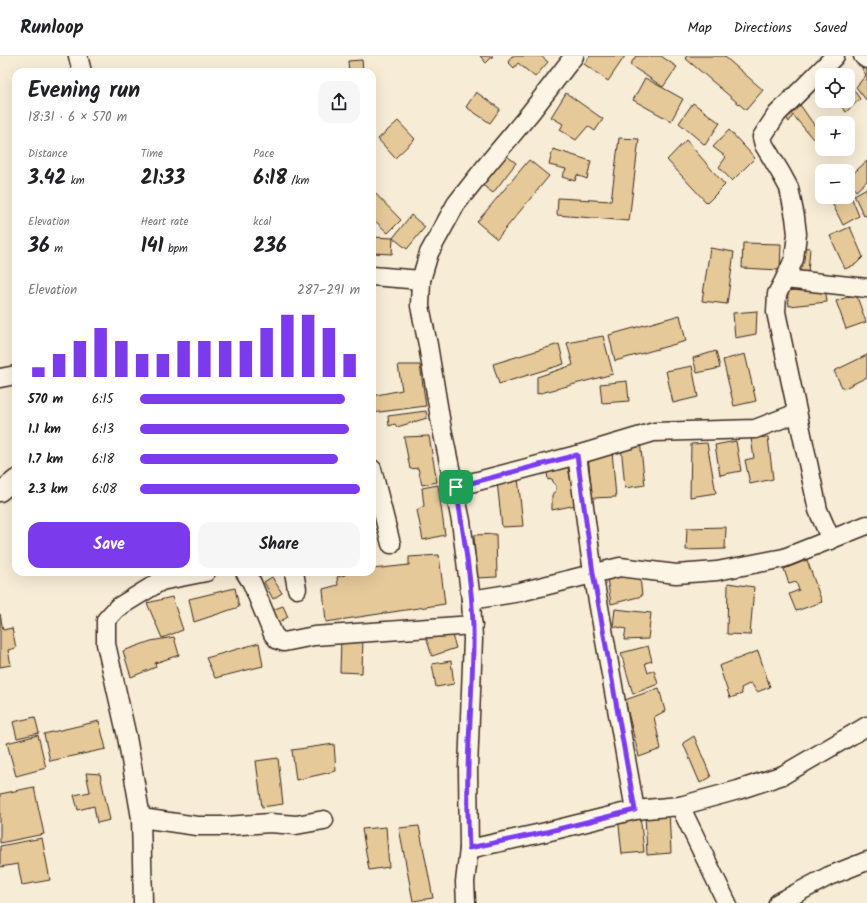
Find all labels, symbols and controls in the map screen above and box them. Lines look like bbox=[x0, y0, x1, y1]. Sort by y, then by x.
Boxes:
text: Runloop bbox=[20, 13, 84, 43]
text: Map bbox=[687, 17, 712, 39]
text: Directions bbox=[734, 17, 792, 39]
text: Saved bbox=[814, 17, 847, 39]
map controls bbox=[815, 68, 855, 204]
button: locate bbox=[815, 68, 855, 108]
text: Evening run bbox=[28, 74, 140, 109]
button: share bbox=[318, 81, 360, 123]
text: 18:31 · 6 × 570 m bbox=[28, 107, 127, 128]
button: + bbox=[815, 116, 855, 156]
text: Distance bbox=[28, 145, 68, 163]
text: Time bbox=[141, 145, 163, 163]
text: Pace bbox=[253, 145, 274, 163]
text: 3.42 bbox=[28, 163, 66, 195]
text: 21:33 bbox=[141, 163, 185, 195]
text: 6:18 bbox=[253, 163, 287, 195]
button: − bbox=[815, 164, 855, 204]
text: km bbox=[66, 172, 85, 190]
text: /km bbox=[287, 172, 309, 190]
text: Elevation bbox=[28, 213, 70, 231]
text: Heart rate bbox=[141, 213, 188, 231]
text: kcal bbox=[253, 213, 271, 231]
text: 36 bbox=[28, 231, 50, 263]
text: 141 bbox=[141, 231, 164, 263]
text: 236 bbox=[253, 231, 287, 263]
text: m bbox=[50, 240, 63, 258]
text: bpm bbox=[164, 240, 188, 258]
text: Elevation bbox=[28, 280, 77, 301]
text: 287–291 m bbox=[297, 280, 360, 301]
text: 570 m bbox=[28, 389, 63, 410]
text: 6:15 bbox=[92, 389, 114, 410]
text: 1.1 km bbox=[28, 419, 61, 440]
text: 6:13 bbox=[92, 419, 114, 440]
text: 1.7 km bbox=[28, 449, 63, 470]
text: 6:18 bbox=[92, 449, 114, 470]
pin bbox=[439, 470, 473, 504]
icon: arrive bbox=[445, 476, 467, 498]
text: 2.3 km bbox=[28, 479, 68, 500]
text: 6:08 bbox=[92, 479, 117, 500]
button: Save bbox=[28, 522, 190, 568]
button: Share bbox=[198, 522, 360, 568]

